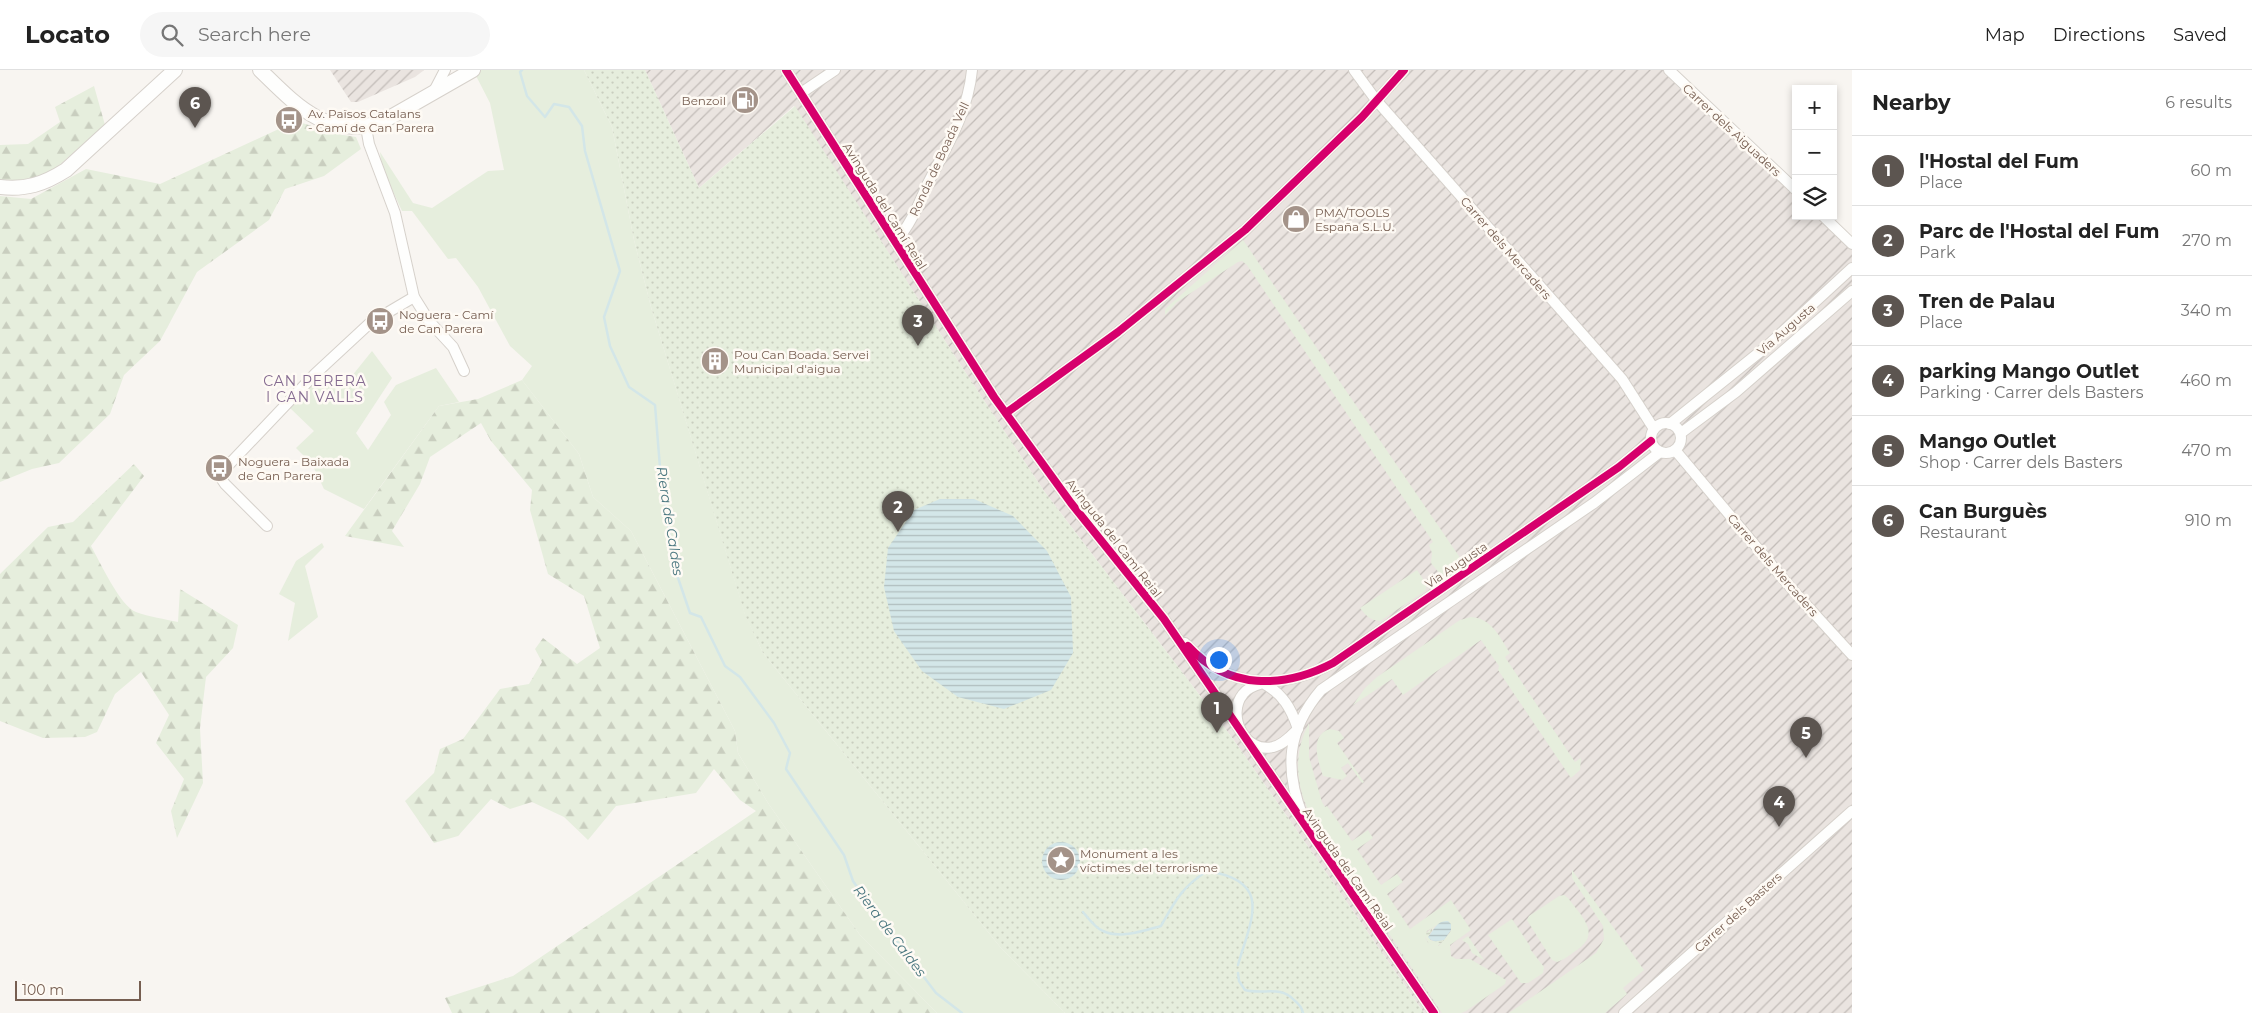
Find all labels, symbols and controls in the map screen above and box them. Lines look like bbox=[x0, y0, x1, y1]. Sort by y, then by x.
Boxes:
search box bbox=[140, 12, 490, 57]
text: Locato bbox=[25, 20, 110, 49]
icon: search bbox=[158, 21, 186, 49]
text: Search here bbox=[198, 23, 311, 46]
text: Map bbox=[1985, 24, 2025, 46]
text: Directions bbox=[2053, 24, 2145, 46]
text: Saved bbox=[2173, 24, 2227, 46]
street label: Carrer dels Aiguaders bbox=[1680, 81, 1784, 180]
fuel station icon: Benzoil bbox=[730, 85, 760, 115]
map controls bbox=[1792, 85, 1837, 220]
button: + bbox=[1792, 85, 1837, 130]
pin: 6 bbox=[179, 87, 211, 128]
text: Nearby bbox=[1872, 90, 1951, 115]
place label: Benzoil bbox=[682, 93, 726, 108]
text: 6 results bbox=[2165, 93, 2232, 112]
street label: Ronda de Boada Vell bbox=[906, 99, 972, 219]
bus stop icon: Av. Països Catalans - Camí de Can Parera bbox=[274, 105, 304, 135]
place label: Av. Països Catalans - Camí de Can Parera bbox=[308, 106, 434, 135]
button: − bbox=[1792, 130, 1837, 175]
street label: Avinguda del Camí Reial bbox=[840, 140, 930, 272]
text: l'Hostal del Fum bbox=[1919, 150, 2079, 173]
text: 1 bbox=[1885, 161, 1891, 180]
text: 60 m bbox=[2190, 161, 2232, 180]
text: Place bbox=[1919, 173, 1963, 192]
button: layers bbox=[1792, 175, 1837, 220]
street label: Carrer dels Mercaders bbox=[1457, 194, 1555, 302]
shop icon: PMA/TOOLS España S.L.U. bbox=[1281, 204, 1311, 234]
place label: PMA/TOOLS España S.L.U. bbox=[1315, 205, 1394, 234]
text: Parc de l'Hostal del Fum bbox=[1919, 220, 2159, 243]
text: 2 bbox=[1883, 231, 1893, 250]
text: 270 m bbox=[2182, 231, 2232, 250]
text: Park bbox=[1919, 243, 1956, 262]
text: Tren de Palau bbox=[1919, 290, 2055, 313]
street label: Via Augusta bbox=[1754, 300, 1818, 358]
text: 3 bbox=[1883, 301, 1893, 320]
text: 340 m bbox=[2181, 301, 2232, 320]
pin: 3 bbox=[902, 305, 934, 346]
bus stop icon: Noguera - Camí de Can Parera bbox=[365, 306, 395, 336]
place label: Noguera - Camí de Can Parera bbox=[399, 307, 494, 336]
text: Place bbox=[1919, 313, 1963, 332]
building icon: Pou Can Boada. Servei Municipal d'aigua bbox=[700, 346, 730, 376]
place label: Pou Can Boada. Servei Municipal d'aigua bbox=[734, 347, 869, 376]
text: parking Mango Outlet bbox=[1919, 360, 2139, 383]
text: 4 bbox=[1882, 371, 1894, 390]
text: 460 m bbox=[2180, 371, 2232, 390]
district label: CAN PERERA I CAN VALLS bbox=[263, 372, 367, 406]
text: Parking · Carrer dels Basters bbox=[1919, 383, 2144, 402]
text: Mango Outlet bbox=[1919, 430, 2057, 453]
text: 5 bbox=[1883, 441, 1893, 460]
text: 470 m bbox=[2181, 441, 2232, 460]
bus stop icon: Noguera - Baixada de Can Parera bbox=[204, 453, 234, 483]
text: Shop · Carrer dels Basters bbox=[1919, 453, 2123, 472]
place label: Noguera - Baixada de Can Parera bbox=[238, 454, 349, 483]
water label: Riera de Caldes bbox=[652, 465, 688, 577]
street label: Avinguda del Camí Reial bbox=[1063, 476, 1165, 600]
pin: 2 bbox=[882, 491, 914, 532]
text: Can Burguès bbox=[1919, 500, 2047, 523]
street label: Carrer dels Mercaders bbox=[1724, 511, 1822, 619]
text: 6 bbox=[1883, 511, 1893, 530]
text: 910 m bbox=[2185, 511, 2232, 530]
text: Restaurant bbox=[1919, 523, 2007, 542]
street label: Via Augusta bbox=[1422, 539, 1490, 591]
your location bbox=[1206, 647, 1232, 673]
pin: 1 bbox=[1201, 692, 1233, 733]
pin: 5 bbox=[1790, 717, 1822, 758]
pin: 4 bbox=[1763, 786, 1795, 827]
street label: Avinguda del Camí Reial bbox=[1300, 805, 1396, 933]
place icon: Monument a les víctimes del terrorisme bbox=[1046, 845, 1076, 875]
place label: Monument a les víctimes del terrorisme bbox=[1080, 846, 1218, 875]
street label: Carrer dels Basters bbox=[1691, 869, 1785, 955]
water label: Riera de Caldes bbox=[850, 882, 930, 981]
scale bar bbox=[15, 978, 141, 1001]
text: 100 m bbox=[22, 981, 64, 999]

